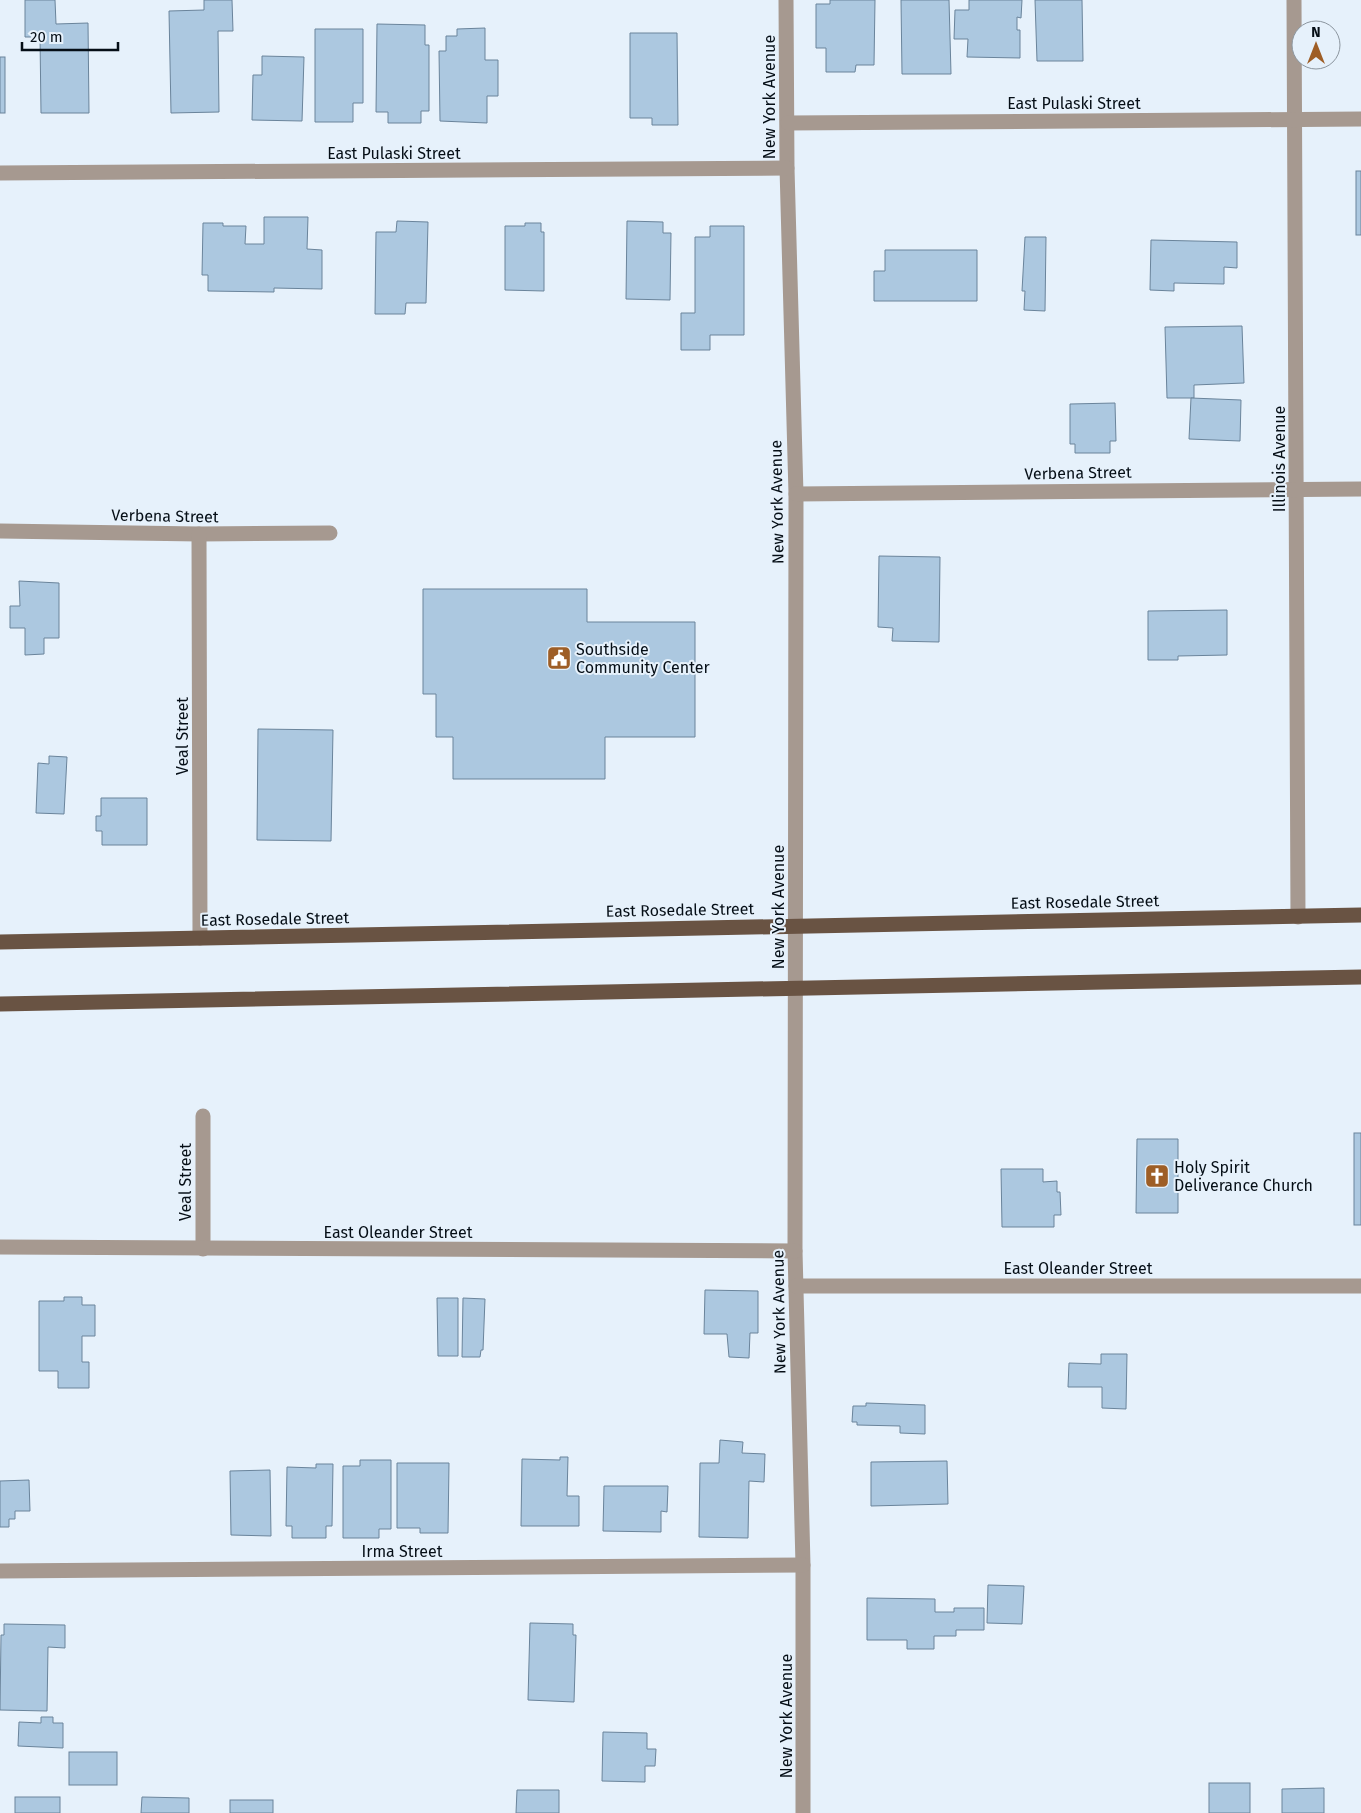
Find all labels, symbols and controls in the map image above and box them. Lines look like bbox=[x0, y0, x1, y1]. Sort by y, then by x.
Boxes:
scale bar bbox=[22, 20, 119, 52]
north arrow bbox=[1291, 20, 1341, 70]
text: N bbox=[1311, 24, 1321, 41]
text: 20 m bbox=[30, 28, 63, 46]
street label: New York Avenue bbox=[760, 35, 779, 159]
street label: East Pulaski Street bbox=[1007, 94, 1141, 113]
street label: East Pulaski Street bbox=[327, 144, 461, 163]
street label: Illinois Avenue bbox=[1270, 406, 1289, 512]
street label: New York Avenue bbox=[766, 440, 788, 564]
street label: Verbena Street bbox=[1024, 463, 1132, 483]
street label: Verbena Street bbox=[111, 506, 219, 526]
place label: Southside Community Center bbox=[576, 640, 710, 677]
public building icon: Southside Community Center bbox=[546, 645, 572, 671]
street label: Veal Street bbox=[173, 697, 192, 775]
street label: New York Avenue bbox=[769, 845, 788, 969]
street label: East Rosedale Street bbox=[1011, 891, 1160, 913]
street label: East Rosedale Street bbox=[606, 899, 755, 921]
street label: East Rosedale Street bbox=[201, 908, 350, 930]
street label: Veal Street bbox=[176, 1143, 195, 1221]
place label: Holy Spirit Deliverance Church bbox=[1174, 1158, 1313, 1195]
church icon: Holy Spirit Deliverance Church bbox=[1144, 1163, 1170, 1189]
street label: East Oleander Street bbox=[324, 1223, 473, 1242]
street label: New York Avenue bbox=[768, 1250, 790, 1374]
street label: East Oleander Street bbox=[1004, 1259, 1153, 1278]
street label: Irma Street bbox=[362, 1542, 443, 1561]
street label: New York Avenue bbox=[777, 1654, 796, 1778]

